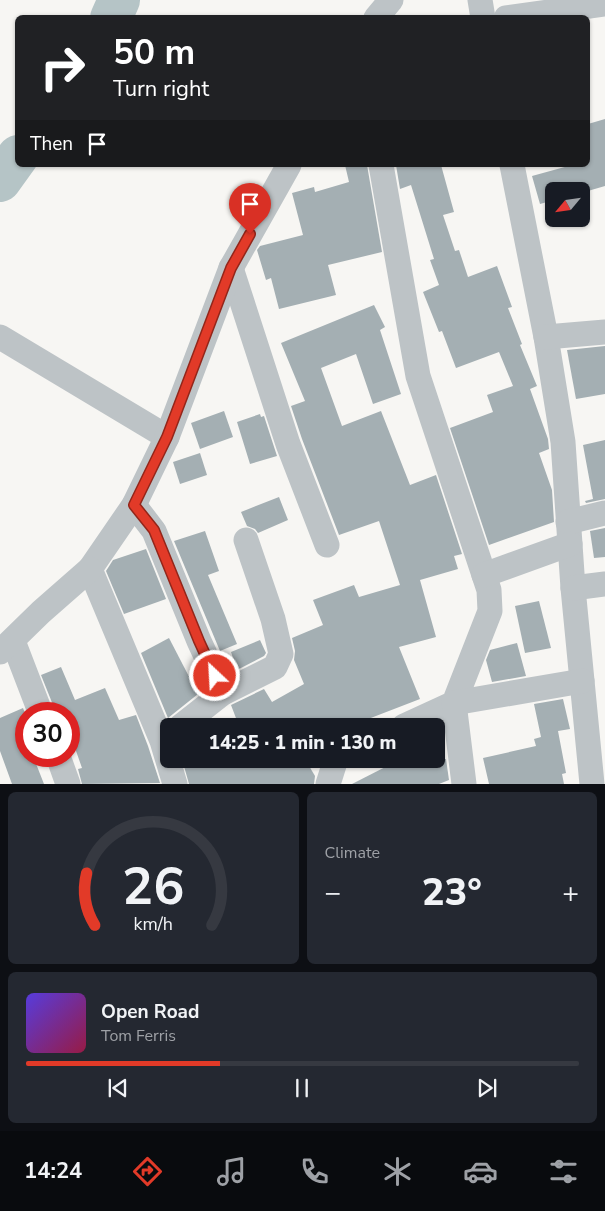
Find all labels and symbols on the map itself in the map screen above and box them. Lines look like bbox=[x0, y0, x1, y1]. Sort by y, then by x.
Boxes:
north arrow bbox=[545, 182, 590, 228]
pin bbox=[229, 183, 271, 234]
position arrow bbox=[188, 649, 240, 701]
speed limit sign: 30 bbox=[15, 702, 80, 767]

